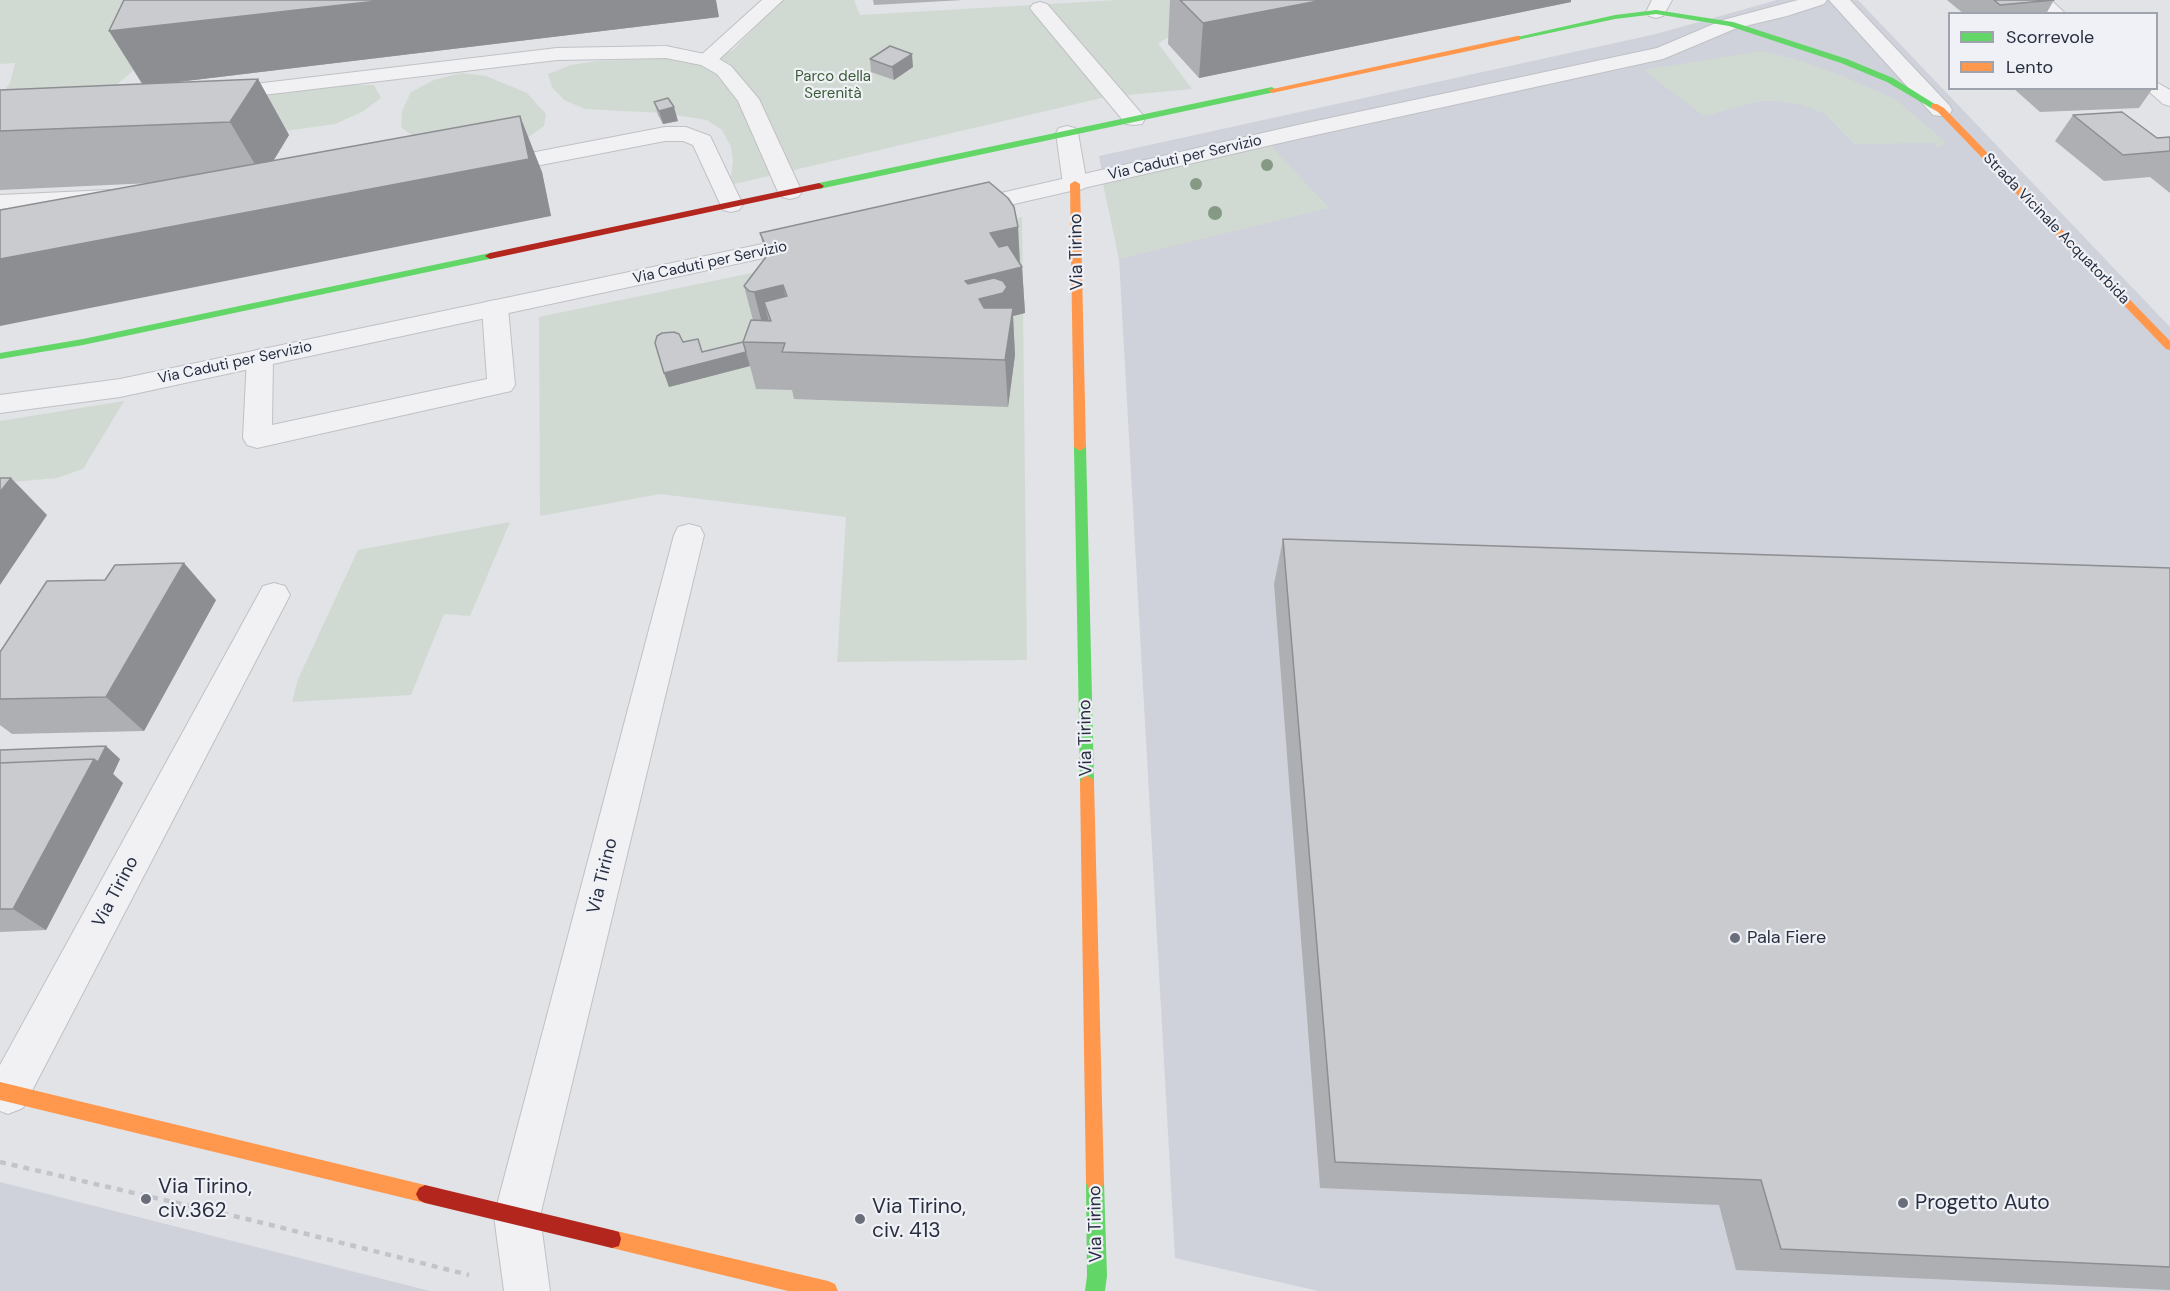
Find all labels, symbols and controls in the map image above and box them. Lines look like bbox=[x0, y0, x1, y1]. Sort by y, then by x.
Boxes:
legend bbox=[1948, 12, 2158, 90]
text: Scorrevole bbox=[2006, 25, 2094, 49]
text: Lento bbox=[2006, 55, 2053, 79]
park label: Parco della Serenità bbox=[795, 68, 871, 103]
street label: Via Caduti per Servizio bbox=[1106, 132, 1264, 184]
street label: Strada Vicinale Acquatorbida bbox=[1979, 150, 2133, 308]
street label: Via Tirino bbox=[1066, 213, 1088, 291]
street label: Via Caduti per Servizio bbox=[631, 238, 789, 288]
street label: Via Caduti per Servizio bbox=[156, 338, 314, 388]
street label: Via Tirino bbox=[1075, 699, 1097, 777]
street label: Via Tirino bbox=[583, 836, 623, 916]
street label: Via Tirino bbox=[88, 853, 144, 931]
place label: Pala Fiere bbox=[1747, 927, 1826, 949]
marker: Pala Fiere bbox=[1728, 931, 1742, 945]
place label: Via Tirino, civ.362 bbox=[158, 1174, 252, 1224]
street label: Via Tirino bbox=[1085, 1185, 1107, 1263]
place label: Progetto Auto bbox=[1915, 1190, 2050, 1216]
marker: Via Tirino, civ.362 bbox=[139, 1192, 153, 1206]
place label: Via Tirino, civ. 413 bbox=[872, 1194, 966, 1244]
marker: Progetto Auto bbox=[1896, 1196, 1910, 1210]
marker: Via Tirino, civ. 413 bbox=[853, 1212, 867, 1226]

